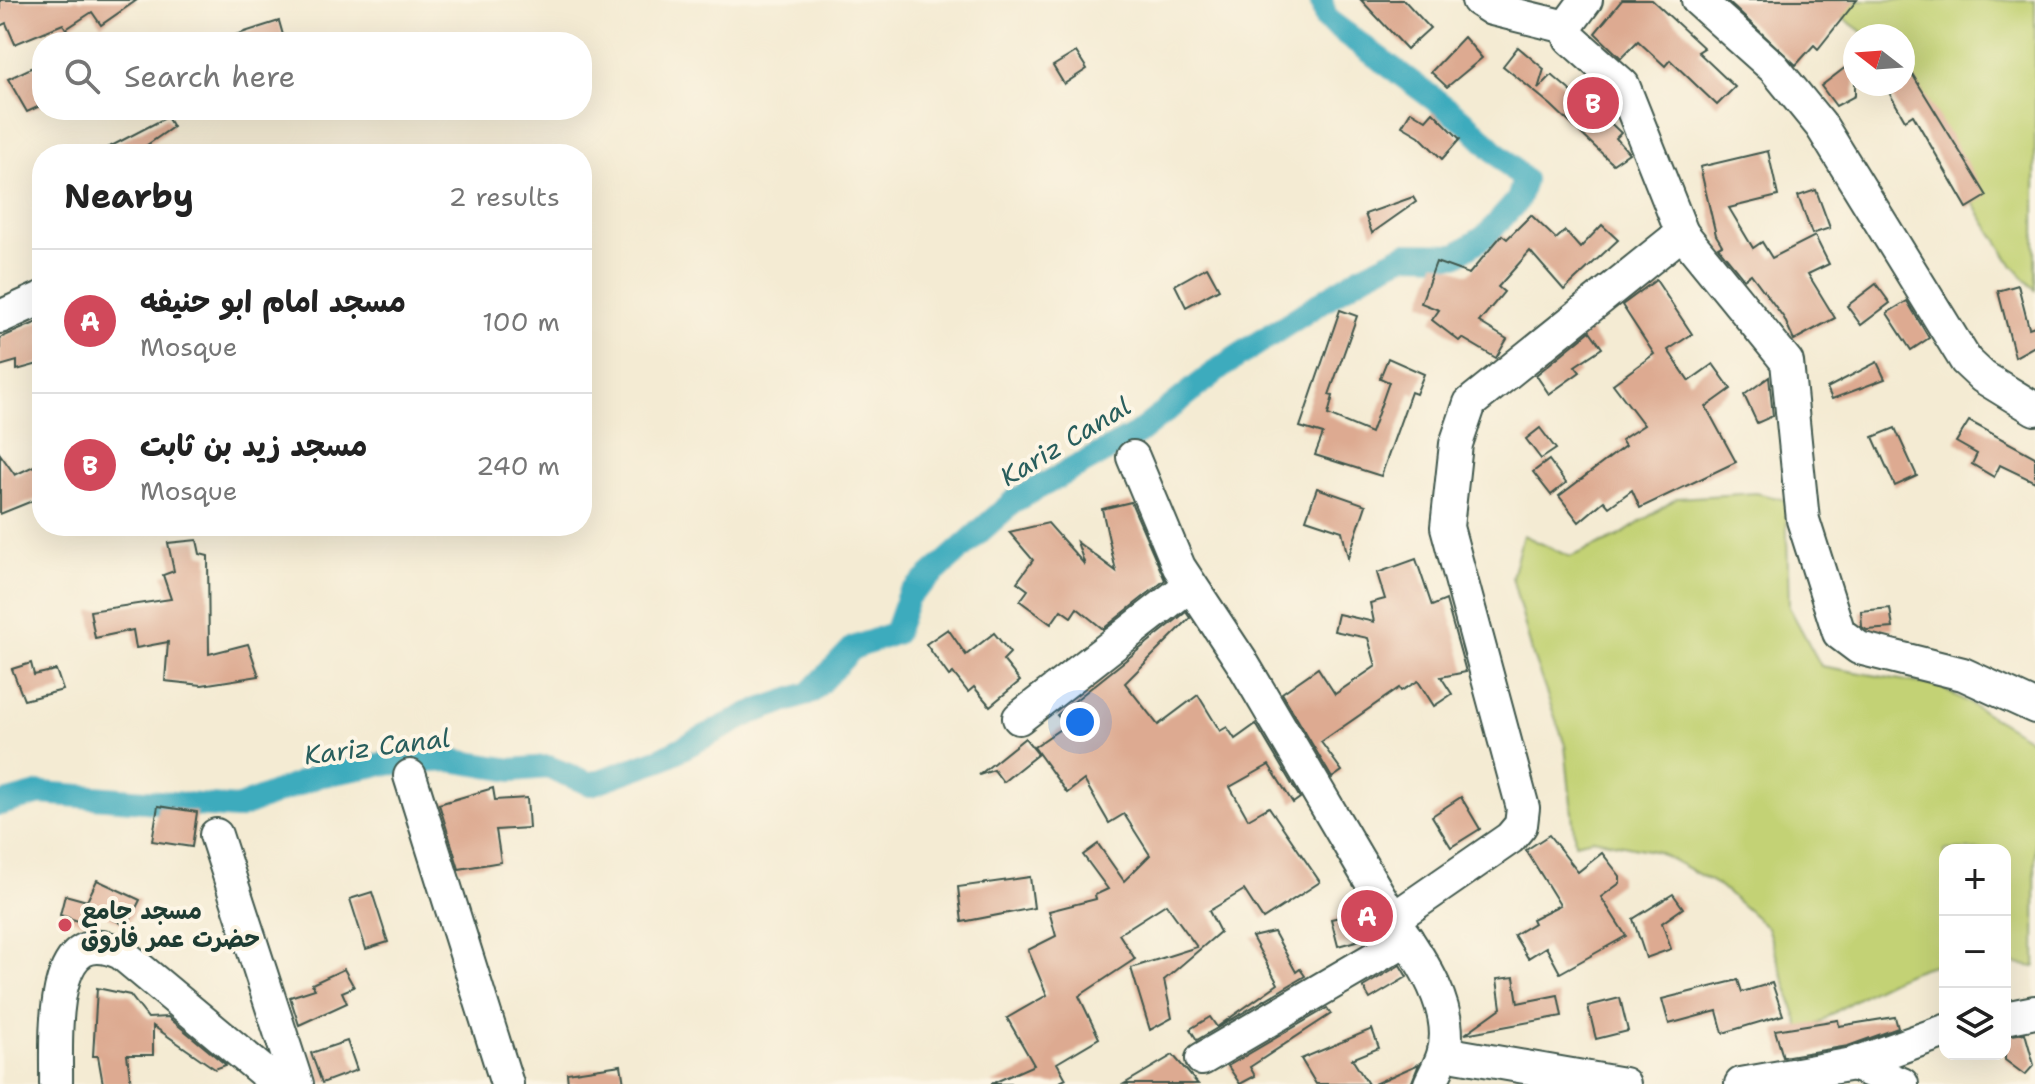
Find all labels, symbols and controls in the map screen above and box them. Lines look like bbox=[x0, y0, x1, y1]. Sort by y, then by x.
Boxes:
north arrow bbox=[1843, 24, 1915, 96]
search box bbox=[32, 32, 592, 120]
icon: search bbox=[60, 54, 104, 98]
text: Search here bbox=[124, 56, 295, 97]
pin: B bbox=[1567, 73, 1619, 133]
text: Nearby bbox=[64, 173, 194, 219]
text: 2 results bbox=[448, 179, 560, 214]
text: مسجد امام ابو حنیفه bbox=[140, 281, 406, 322]
text: A bbox=[80, 304, 100, 339]
text: 100 m bbox=[482, 304, 560, 339]
text: Mosque bbox=[140, 329, 237, 364]
water label: Kariz Canal bbox=[993, 388, 1137, 494]
text: مسجد زید بن ثابت bbox=[140, 425, 368, 466]
text: B bbox=[82, 448, 98, 483]
text: 240 m bbox=[476, 448, 560, 483]
text: Mosque bbox=[140, 473, 237, 508]
your location bbox=[1060, 702, 1100, 742]
water label: Kariz Canal bbox=[302, 720, 452, 772]
map controls bbox=[1939, 844, 2011, 1060]
button: + bbox=[1939, 844, 2011, 916]
pin: A bbox=[1341, 886, 1393, 946]
place label: مسجد جامع حضرت عمر فاروق bbox=[81, 895, 260, 955]
marker: مسجد جامع حضرت عمر فاروق bbox=[56, 916, 74, 934]
button: − bbox=[1939, 916, 2011, 988]
button: layers bbox=[1939, 988, 2011, 1060]

